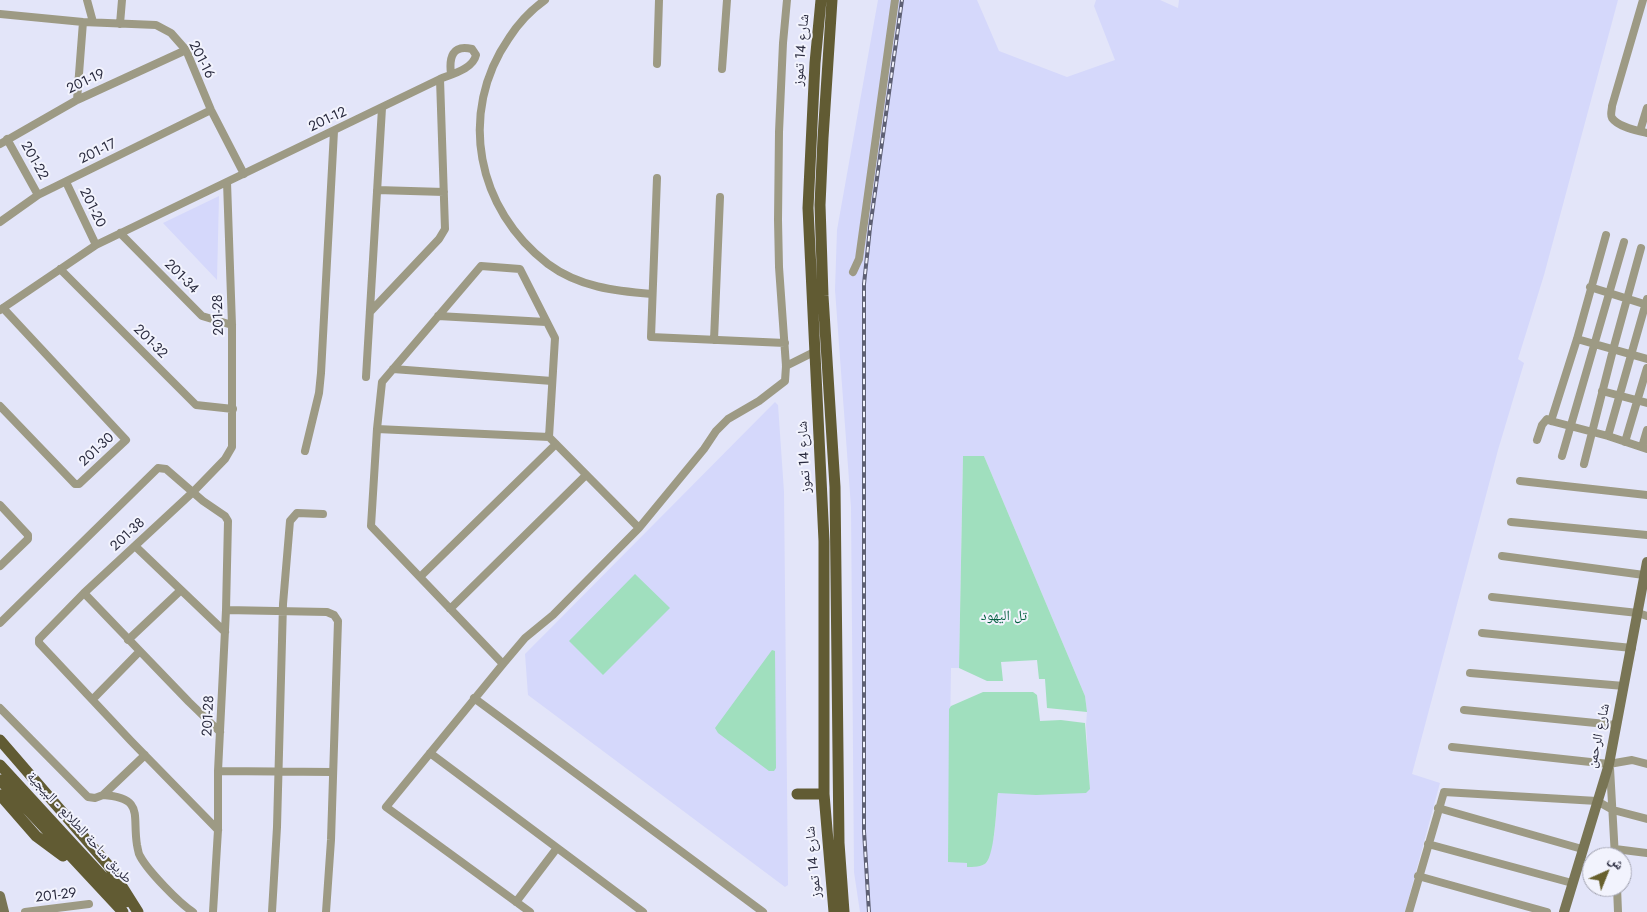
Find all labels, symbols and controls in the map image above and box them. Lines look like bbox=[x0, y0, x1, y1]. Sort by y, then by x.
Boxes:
street label: شارع 14 تموز bbox=[790, 13, 814, 87]
street label: 201-16 bbox=[184, 38, 218, 82]
street label: 201-19 bbox=[64, 66, 108, 98]
street label: 201-12 bbox=[306, 104, 350, 136]
street label: 201-17 bbox=[77, 136, 119, 168]
street label: 201-22 bbox=[17, 139, 51, 183]
street label: 201-20 bbox=[75, 185, 109, 231]
street label: 201-34 bbox=[160, 256, 202, 298]
street label: 201-28 bbox=[210, 294, 228, 336]
street label: 201-32 bbox=[129, 321, 171, 363]
street label: شارع 14 تموز bbox=[795, 421, 815, 493]
street label: 201-30 bbox=[76, 430, 118, 470]
street label: 201-38 bbox=[107, 515, 149, 555]
park label: تل اليهود bbox=[981, 609, 1027, 625]
street label: 201-28 bbox=[200, 695, 218, 737]
street label: شارع الرحمن bbox=[1584, 702, 1614, 770]
street label: طريق ساحة الطلائع - البيجية bbox=[23, 769, 135, 887]
street label: شارع 14 تموز bbox=[802, 825, 826, 899]
north arrow bbox=[1582, 847, 1632, 897]
text: ش bbox=[1604, 850, 1629, 874]
street label: 201-29 bbox=[34, 885, 78, 907]

